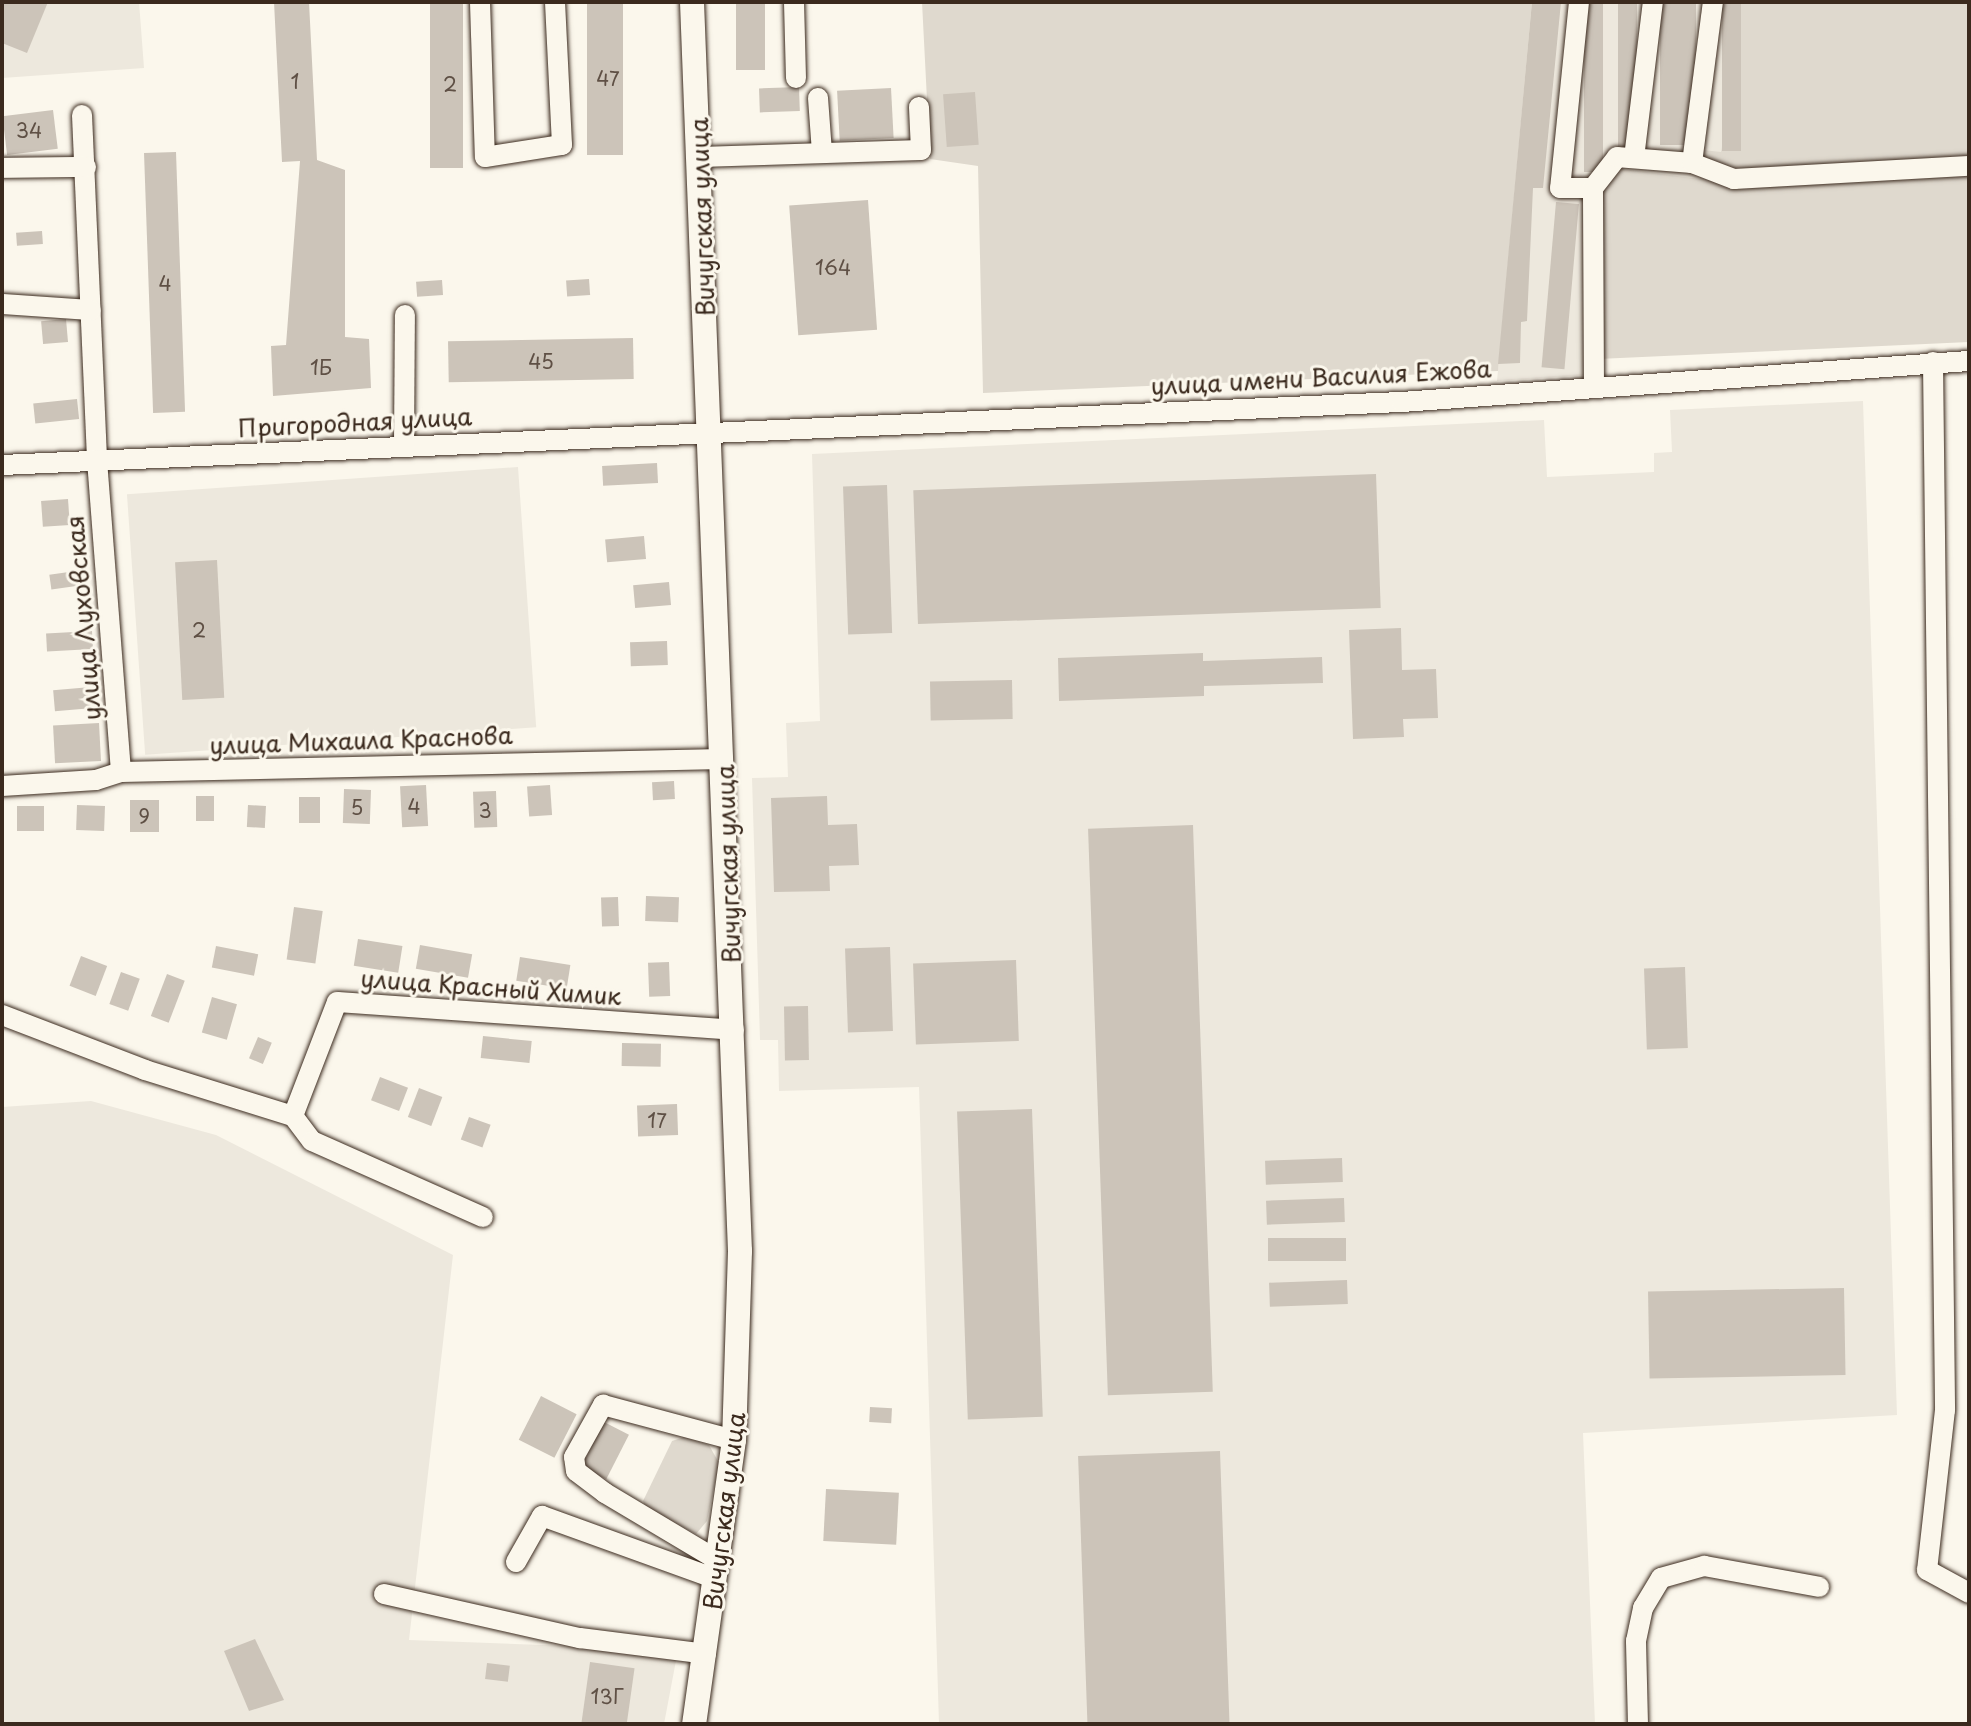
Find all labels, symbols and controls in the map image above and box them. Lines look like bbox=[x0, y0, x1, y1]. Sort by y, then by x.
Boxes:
house number: 47 bbox=[596, 66, 620, 90]
house number: 1 bbox=[291, 69, 299, 93]
house number: 2 bbox=[443, 72, 457, 96]
street label: Вичугская улица bbox=[684, 116, 720, 318]
house number: 34 bbox=[16, 118, 42, 142]
house number: 164 bbox=[815, 255, 851, 279]
house number: 4 bbox=[158, 271, 172, 295]
house number: 45 bbox=[528, 349, 554, 373]
street label: улица имени Василия Ежова bbox=[1148, 354, 1494, 400]
house number: 1Б bbox=[310, 355, 332, 379]
street label: Пригородная улица bbox=[236, 401, 474, 443]
street label: улица Луховская bbox=[60, 514, 106, 722]
house number: 2 bbox=[192, 618, 206, 642]
street label: улица Михаила Краснова bbox=[207, 720, 515, 760]
street label: Вичугская улица bbox=[710, 763, 746, 965]
house number: 4 bbox=[407, 794, 421, 818]
house number: 5 bbox=[351, 795, 363, 819]
house number: 3 bbox=[478, 798, 492, 822]
house number: 9 bbox=[138, 804, 150, 828]
street label: улица Красный Химик bbox=[358, 963, 624, 1011]
house number: 17 bbox=[647, 1108, 667, 1132]
street label: Вичугская улица bbox=[697, 1409, 751, 1613]
house number: 13Г bbox=[590, 1684, 624, 1708]

